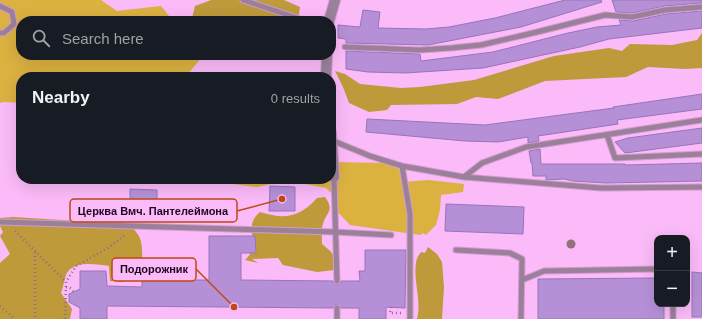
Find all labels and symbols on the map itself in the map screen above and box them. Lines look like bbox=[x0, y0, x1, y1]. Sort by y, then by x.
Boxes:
callout: Церква Вмч. Пантелеймона bbox=[70, 199, 237, 222]
text: Церква Вмч. Пантелеймона bbox=[78, 205, 229, 217]
callout: Подорожник bbox=[112, 258, 196, 281]
text: Подорожник bbox=[120, 263, 189, 275]

